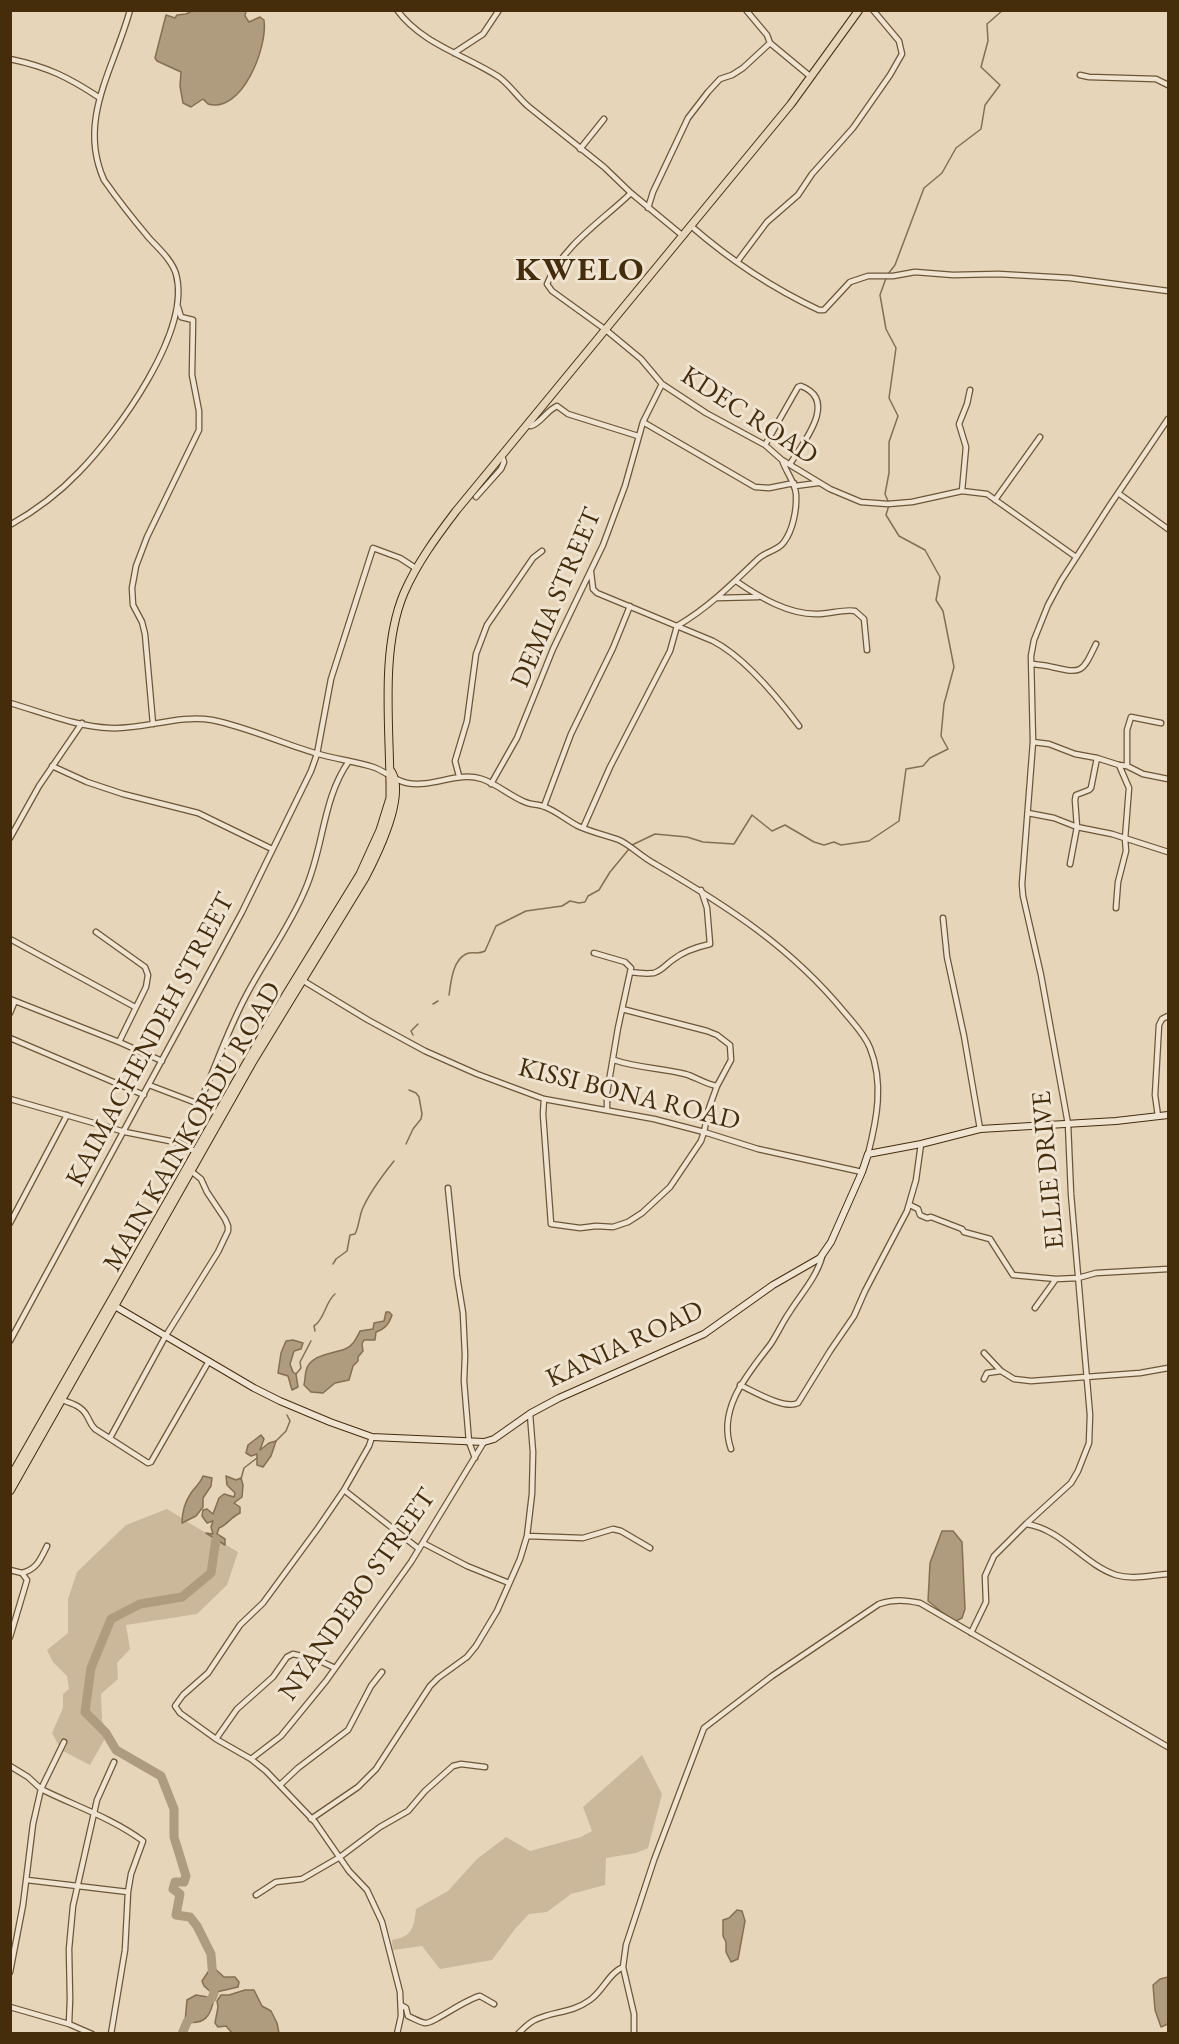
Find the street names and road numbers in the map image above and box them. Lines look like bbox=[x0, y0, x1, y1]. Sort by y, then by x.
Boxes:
street label: KDEC ROAD bbox=[674, 360, 824, 472]
street label: DEMIA STREET bbox=[505, 503, 609, 693]
street label: KAIMACHENDEH STREET bbox=[60, 888, 242, 1192]
street label: MAIN KAINKORDU ROAD bbox=[97, 977, 289, 1277]
street label: KISSI BONA ROAD bbox=[515, 1052, 743, 1138]
street label: ELLIE DRIVE bbox=[1026, 1090, 1072, 1250]
street label: KANIA ROAD bbox=[541, 1294, 709, 1396]
street label: NYANDEBO STREET bbox=[273, 1483, 443, 1707]

